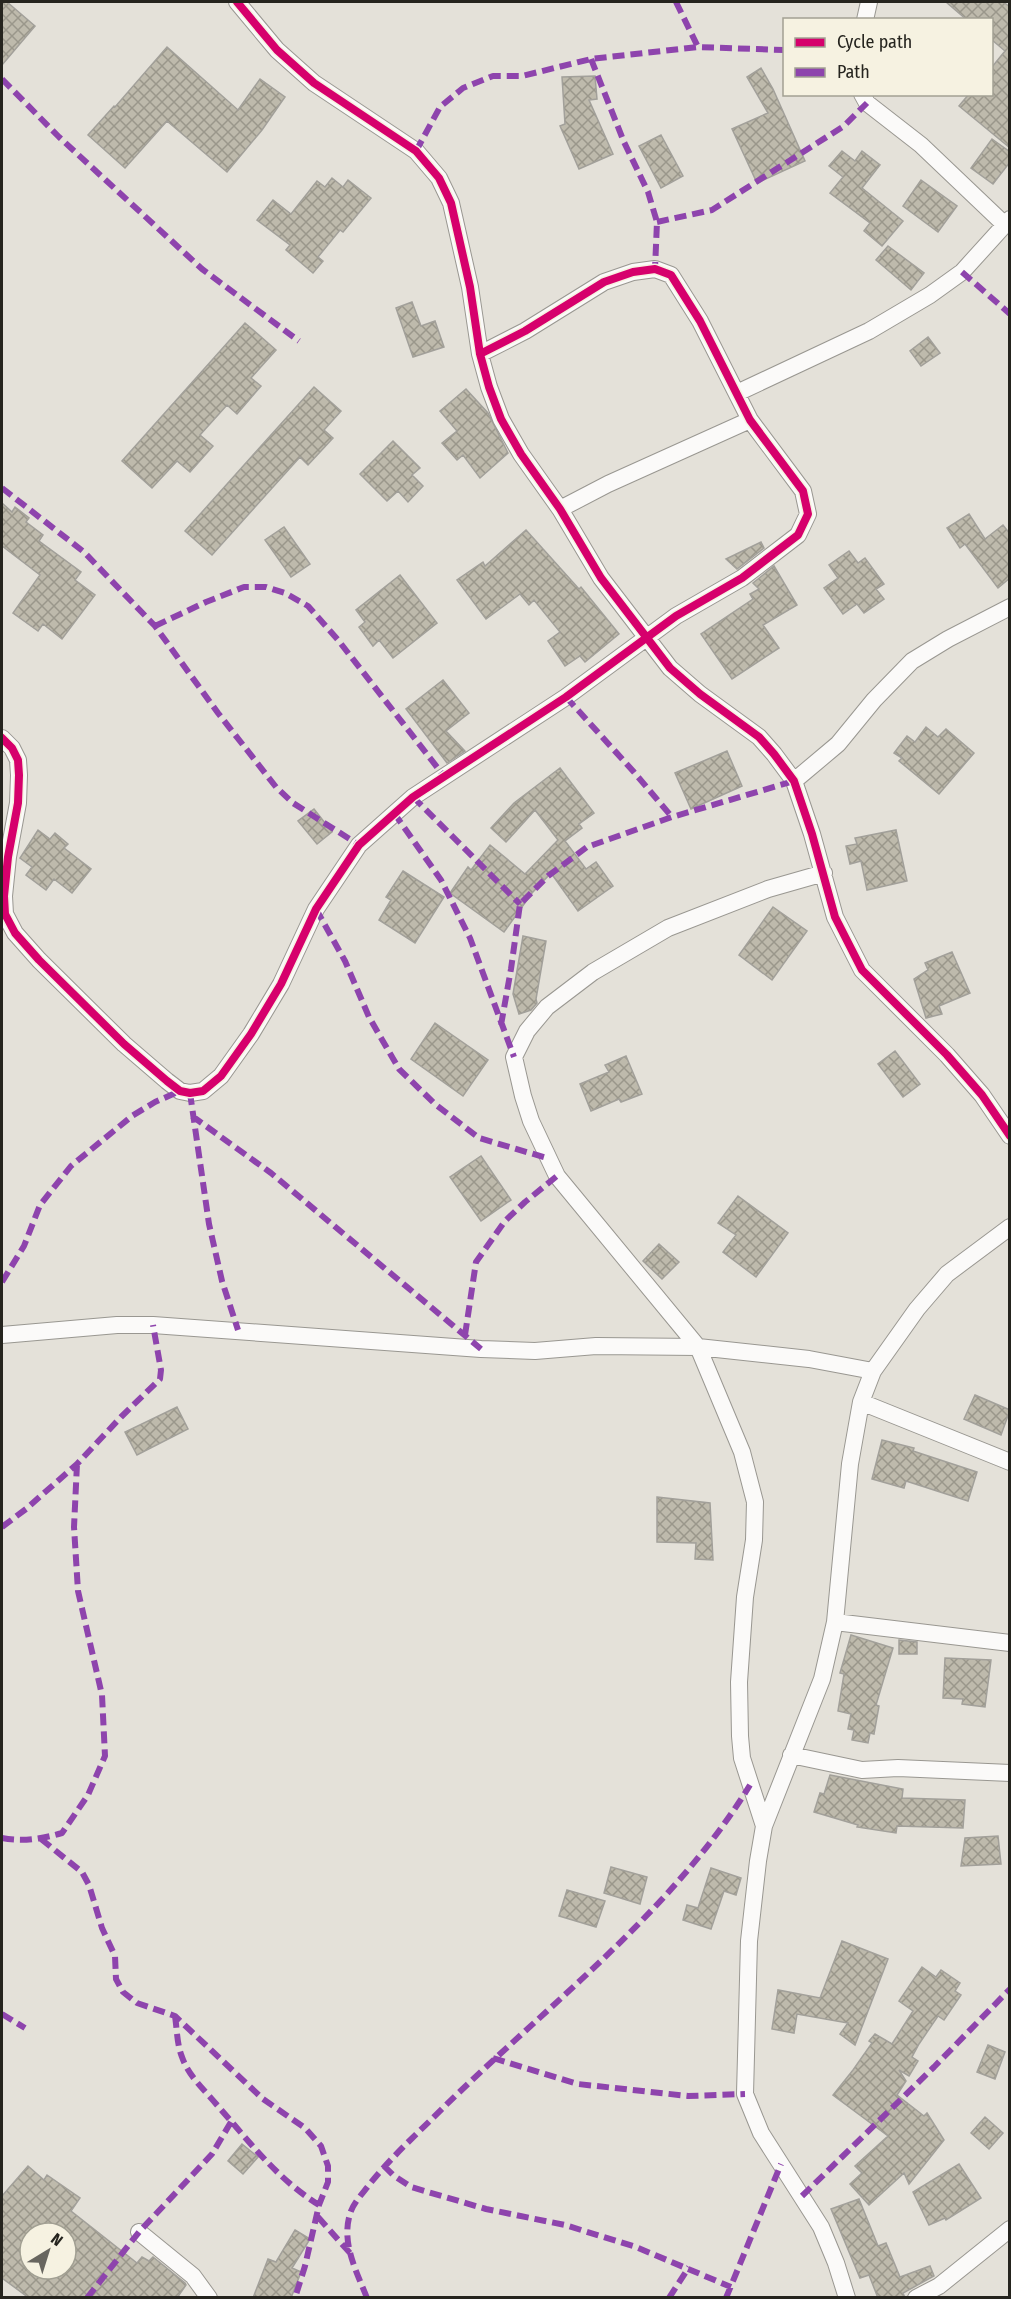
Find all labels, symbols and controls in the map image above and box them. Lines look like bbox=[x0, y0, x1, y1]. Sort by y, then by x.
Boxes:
legend bbox=[783, 18, 993, 96]
text: Cycle path bbox=[837, 31, 912, 53]
text: Path bbox=[837, 61, 870, 83]
north arrow bbox=[18, 2221, 78, 2281]
text: N bbox=[47, 2229, 67, 2250]

